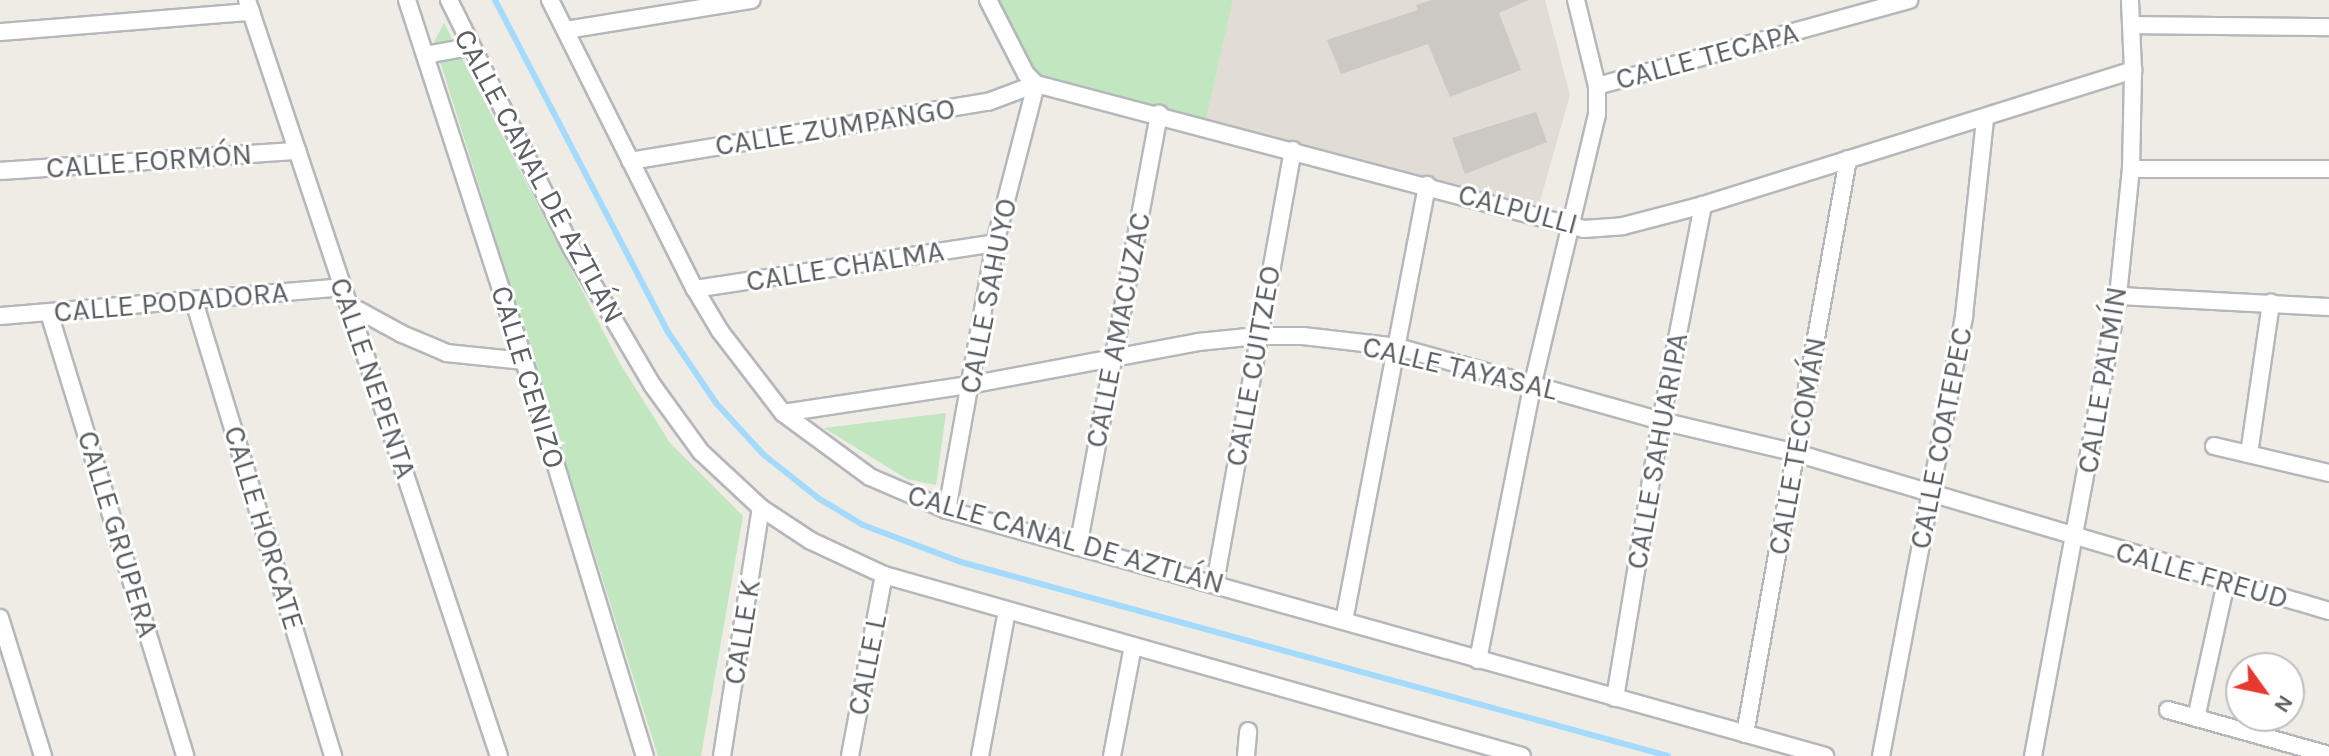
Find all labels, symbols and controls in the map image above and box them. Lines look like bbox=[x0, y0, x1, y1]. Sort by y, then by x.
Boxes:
street label: CALLE TECAPA bbox=[1612, 14, 1802, 98]
street label: CALLE CANAL DE AZTLÁN bbox=[446, 23, 632, 329]
street label: CALLE ZUMPANGO bbox=[713, 90, 957, 164]
street label: CALLE FORMÓN bbox=[45, 136, 253, 186]
street label: CALPULLI bbox=[1454, 176, 1582, 242]
street label: CALLE SAHUYO bbox=[951, 195, 1025, 397]
street label: CALLE AMACUZAC bbox=[1078, 209, 1158, 451]
street label: CALLE CHALMA bbox=[743, 233, 947, 299]
street label: CALLE CUITZEO bbox=[1218, 263, 1288, 469]
street label: CALLE NEPENTA bbox=[322, 273, 424, 483]
street label: CALLE PODADORA bbox=[52, 274, 290, 330]
street label: CALLE CENIZO bbox=[483, 281, 573, 473]
street label: CALLE PALMÍN bbox=[2069, 284, 2135, 476]
street label: CALLE COATEPEC bbox=[1902, 324, 1980, 552]
street label: CALLE TAYASAL bbox=[1359, 328, 1561, 408]
street label: CALLE SAHUARIPA bbox=[1618, 330, 1696, 572]
street label: CALLE TECOMÁN bbox=[1760, 334, 1834, 558]
street label: CALLE HORCATE bbox=[216, 422, 312, 634]
street label: CALLE GRUPERA bbox=[69, 426, 167, 642]
street label: CALLE CANAL DE AZTLÁN bbox=[904, 477, 1228, 601]
street label: CALLE FREUD bbox=[2111, 533, 2293, 617]
street label: CALLE K bbox=[716, 577, 768, 687]
street label: CALLE L bbox=[840, 612, 894, 718]
north arrow bbox=[2225, 652, 2305, 732]
text: N bbox=[2268, 690, 2299, 718]

